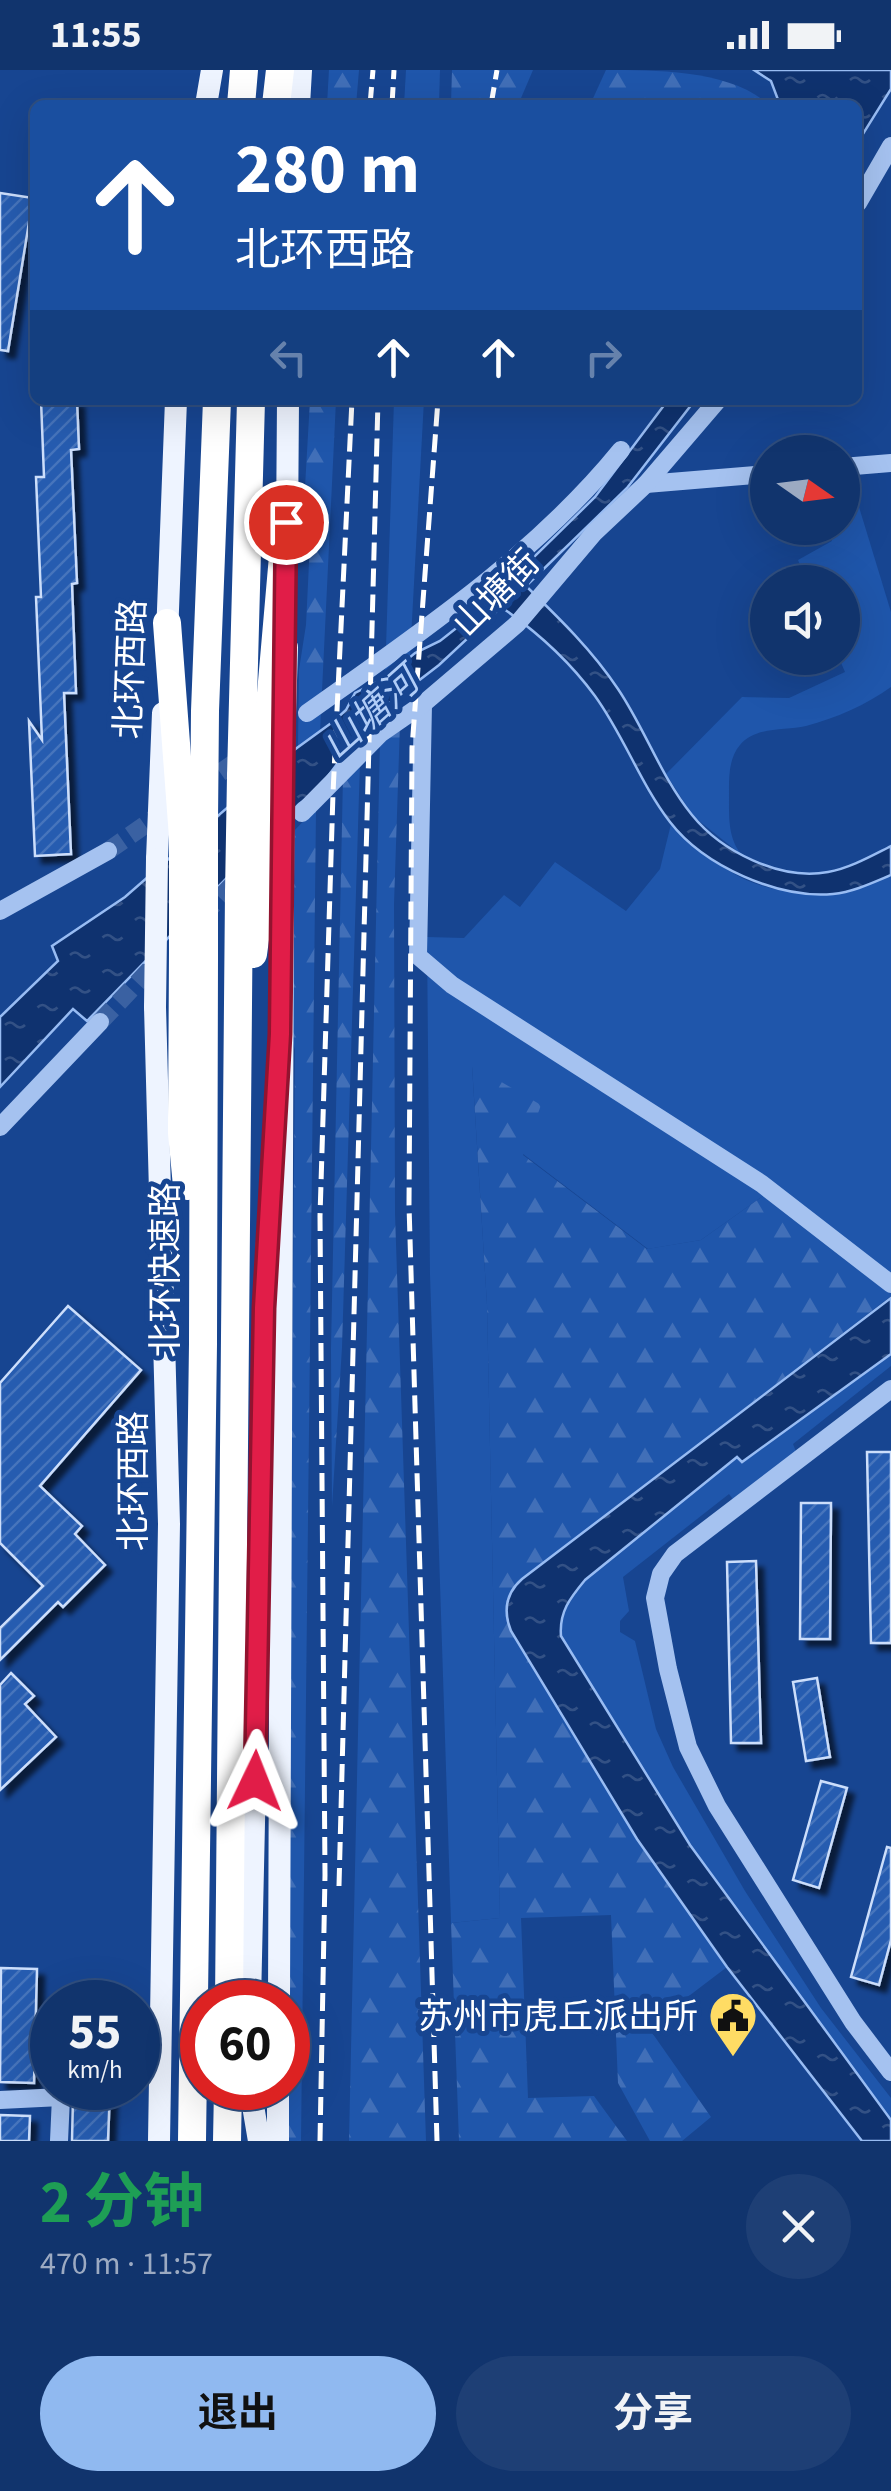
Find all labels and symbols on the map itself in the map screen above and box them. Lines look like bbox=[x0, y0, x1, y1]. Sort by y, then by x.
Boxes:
north arrow bbox=[750, 435, 860, 545]
pin bbox=[244, 480, 329, 565]
street label: 山塘街 bbox=[442, 539, 552, 649]
street label: 北环西路 bbox=[104, 598, 158, 740]
water label: 山塘河 bbox=[310, 651, 436, 772]
street label: 北环快速路 bbox=[141, 1182, 191, 1358]
street label: 北环西路 bbox=[109, 1411, 159, 1551]
position arrow bbox=[203, 1729, 307, 1833]
speed limit sign: 60 bbox=[180, 1980, 310, 2110]
public building icon: 苏州市虎丘派出所 bbox=[707, 1990, 759, 2058]
place label: 苏州市虎丘派出所 bbox=[418, 1992, 698, 2042]

